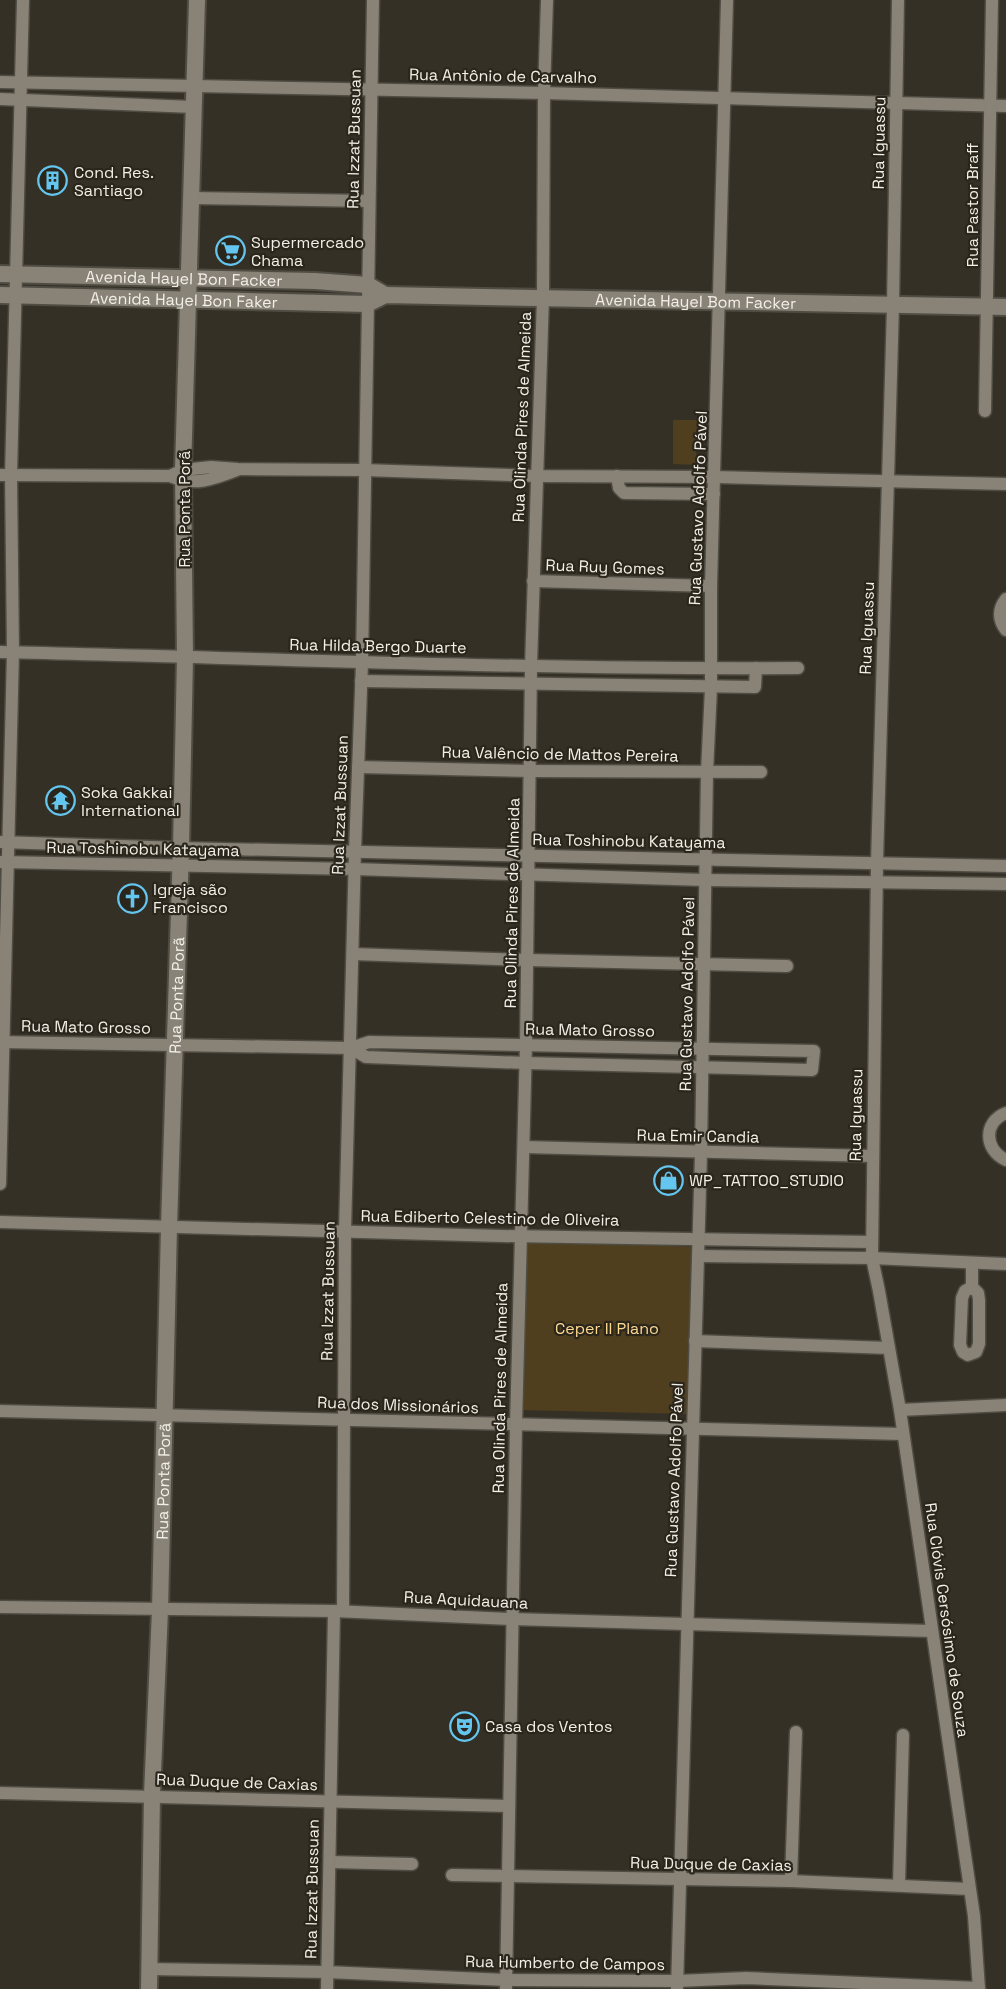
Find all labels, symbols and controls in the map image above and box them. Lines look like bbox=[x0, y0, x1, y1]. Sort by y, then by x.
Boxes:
street label: Rua Antônio de Carvalho bbox=[409, 64, 597, 88]
street label: Rua Izzat Bussuan bbox=[342, 69, 366, 209]
street label: Rua Iguassu bbox=[868, 96, 890, 190]
street label: Rua Pastor Braff bbox=[962, 143, 983, 267]
place label: Cond. Res. Santiago bbox=[74, 162, 154, 201]
building icon: Cond. Res. Santiago bbox=[37, 165, 69, 197]
place label: Supermercado Chama bbox=[251, 232, 364, 271]
supermarket icon: Supermercado Chama bbox=[214, 235, 246, 267]
street label: Avenida Hayel Bon Facker bbox=[85, 265, 283, 291]
street label: Avenida Hayel Bon Faker bbox=[90, 287, 278, 312]
street label: Avenida Hayel Bom Facker bbox=[595, 289, 796, 313]
street label: Rua Olinda Pires de Almeida bbox=[508, 311, 536, 523]
street label: Rua Gustavo Adolfo Pável bbox=[684, 410, 712, 606]
street label: Rua Ponta Porã bbox=[174, 451, 195, 567]
street label: Rua Ruy Gomes bbox=[545, 554, 665, 580]
street label: Rua Iguassu bbox=[855, 581, 879, 675]
street label: Rua Hilda Bergo Duarte bbox=[289, 634, 467, 658]
street label: Rua Izzat Bussuan bbox=[327, 735, 353, 875]
street label: Rua Valêncio de Mattos Pereira bbox=[441, 741, 679, 767]
place label: Soka Gakkai International bbox=[81, 782, 180, 821]
temple icon: Soka Gakkai International bbox=[44, 785, 76, 817]
street label: Rua Olinda Pires de Almeida bbox=[500, 797, 524, 1009]
street label: Rua Toshinobu Katayama bbox=[532, 829, 726, 853]
street label: Rua Toshinobu Katayama bbox=[46, 837, 240, 861]
place label: Igreja são Francisco bbox=[153, 879, 228, 918]
church icon: Igreja são Francisco bbox=[116, 882, 148, 914]
street label: Rua Gustavo Adolfo Pável bbox=[675, 896, 699, 1092]
street label: Rua Ponta Porã bbox=[164, 937, 189, 1054]
street label: Rua Mato Grosso bbox=[21, 1015, 151, 1039]
street label: Rua Mato Grosso bbox=[525, 1018, 655, 1042]
street label: Rua Iguassu bbox=[845, 1068, 867, 1162]
street label: Rua Emir Candia bbox=[636, 1124, 760, 1148]
shop icon: WP_TATTOO_STUDIO bbox=[652, 1164, 684, 1196]
place label: WP_TATTOO_STUDIO bbox=[689, 1170, 844, 1191]
street label: Rua Ediberto Celestino de Oliveira bbox=[360, 1205, 620, 1231]
street label: Rua Izzat Bussuan bbox=[316, 1221, 340, 1361]
street label: Rua Olinda Pires de Almeida bbox=[488, 1282, 512, 1494]
park label: Ceper II Plano bbox=[555, 1318, 659, 1339]
street label: Rua Gustavo Adolfo Pável bbox=[660, 1382, 688, 1578]
street label: Rua dos Missionários bbox=[317, 1392, 479, 1418]
street label: Rua Ponta Porã bbox=[151, 1423, 175, 1540]
street label: Rua Clóvis Cersósimo de Souza bbox=[920, 1501, 974, 1739]
street label: Rua Aquidauana bbox=[403, 1586, 529, 1614]
theatre icon: Casa dos Ventos bbox=[448, 1710, 480, 1742]
place label: Casa dos Ventos bbox=[485, 1716, 612, 1737]
street label: Rua Duque de Caxias bbox=[156, 1769, 318, 1795]
street label: Rua Izzat Bussuan bbox=[300, 1819, 324, 1959]
street label: Rua Duque de Caxias bbox=[630, 1852, 792, 1876]
street label: Rua Humberto de Campos bbox=[465, 1951, 665, 1975]

